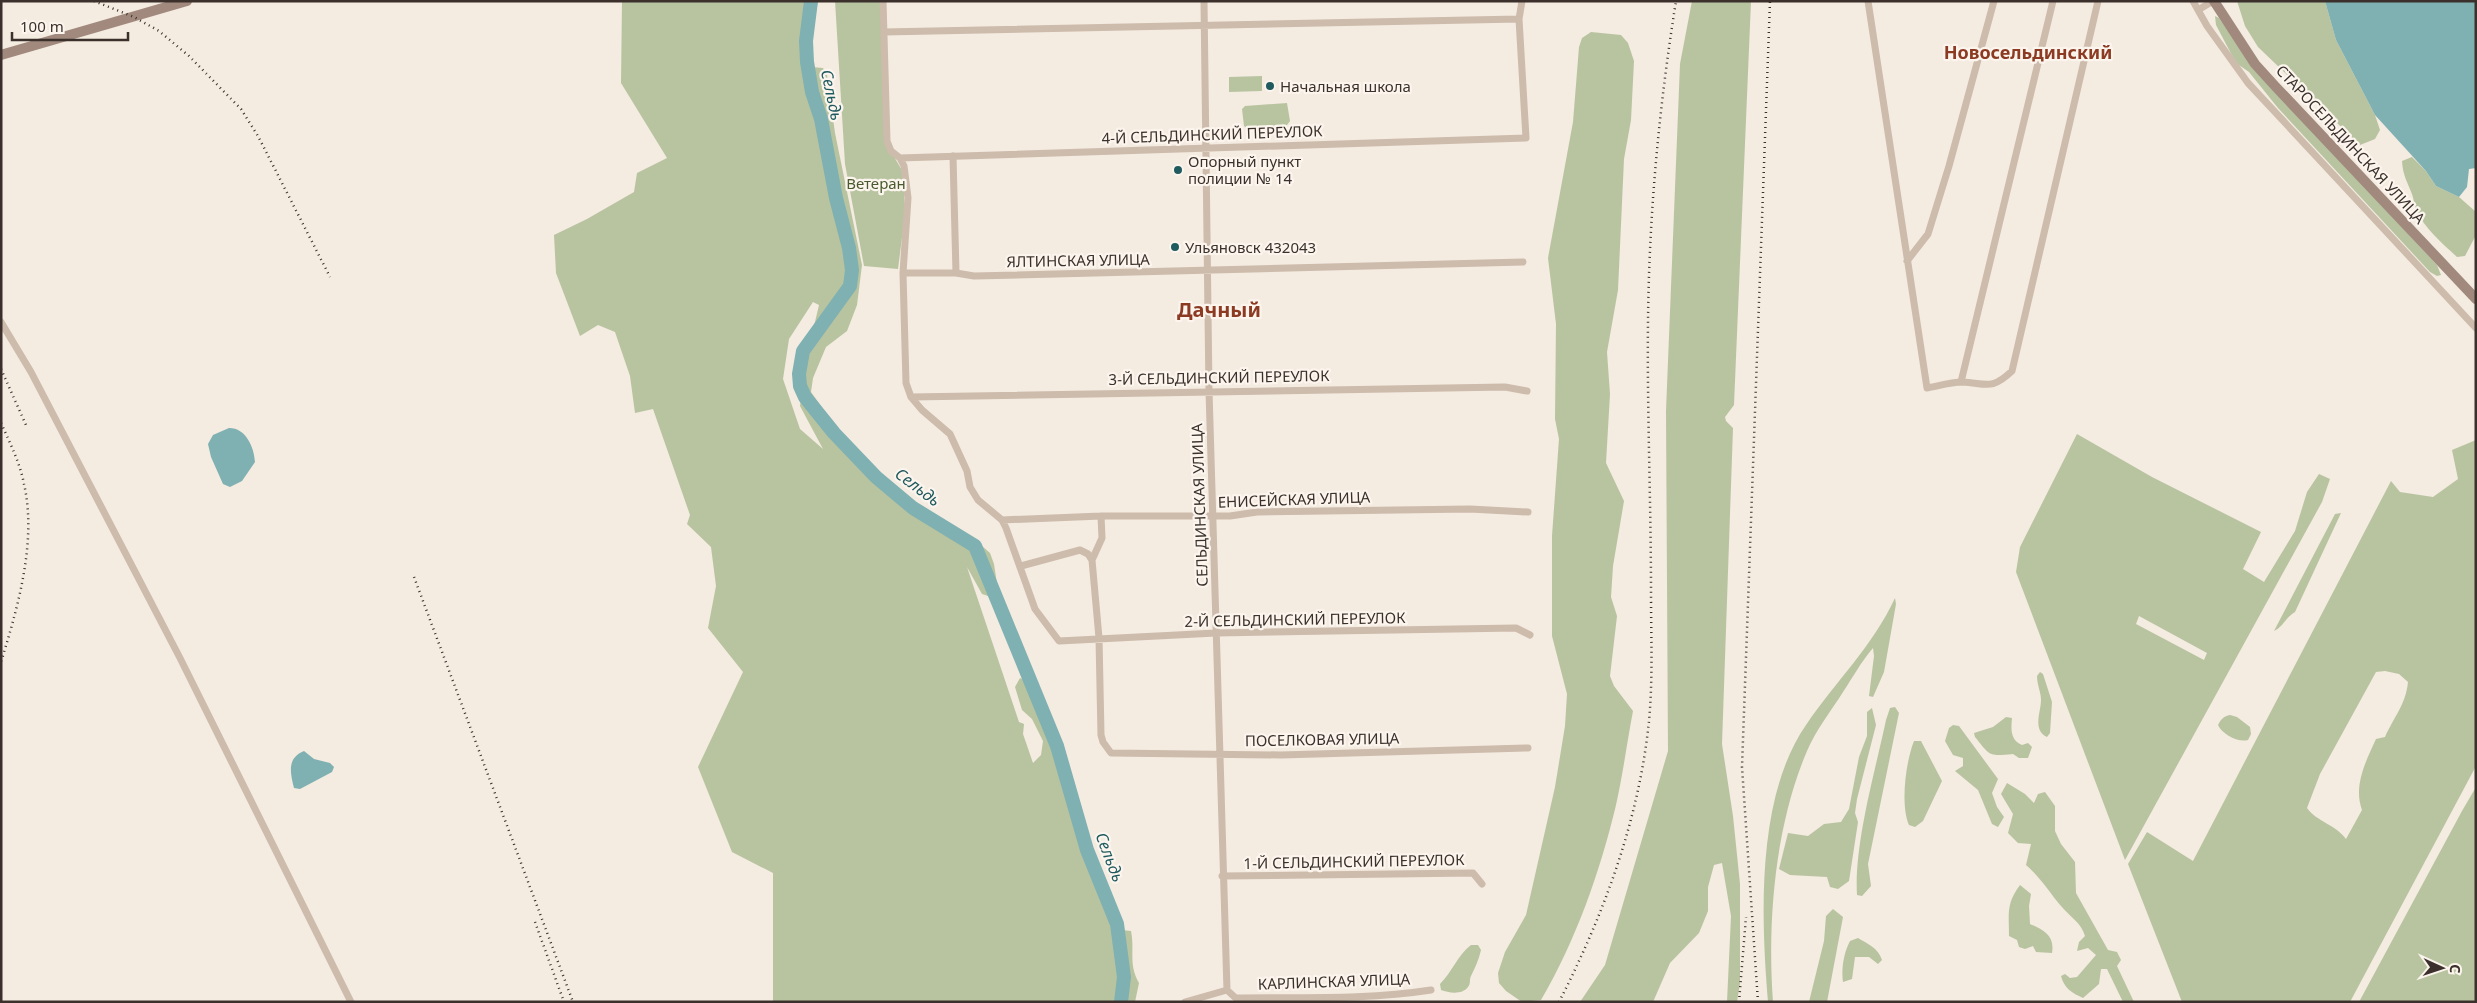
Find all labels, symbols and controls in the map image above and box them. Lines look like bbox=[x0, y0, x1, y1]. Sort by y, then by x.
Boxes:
scale bar bbox=[12, 10, 129, 42]
text: 100 m bbox=[20, 16, 64, 36]
district label: Новосельдинский bbox=[1944, 40, 2112, 64]
street label: СТАРОСЕЛЬДИНСКАЯ УЛИЦА bbox=[2272, 60, 2430, 228]
water label: Сельдь bbox=[816, 68, 848, 122]
place label: Начальная школа bbox=[1280, 76, 1411, 96]
marker: Начальная школа bbox=[1264, 80, 1276, 92]
street label: 4-Й СЕЛЬДИНСКИЙ ПЕРЕУЛОК bbox=[1101, 120, 1323, 148]
place label: Опорный пункт полиции № 14 bbox=[1188, 151, 1301, 188]
marker: Опорный пункт полиции № 14 bbox=[1172, 164, 1184, 176]
park label: Ветеран bbox=[846, 173, 906, 193]
place label: Ульяновск 432043 bbox=[1185, 237, 1316, 257]
marker: Ульяновск 432043 bbox=[1169, 241, 1181, 253]
street label: ЯЛТИНСКАЯ УЛИЦА bbox=[1006, 249, 1150, 271]
district label: Дачный bbox=[1177, 296, 1261, 323]
street label: 3-Й СЕЛЬДИНСКИЙ ПЕРЕУЛОК bbox=[1108, 365, 1330, 389]
street label: СЕЛЬДИНСКАЯ УЛИЦА bbox=[1186, 423, 1212, 587]
water label: Сельдь bbox=[891, 463, 945, 511]
street label: ЕНИСЕЙСКАЯ УЛИЦА bbox=[1217, 486, 1371, 512]
street label: 2-Й СЕЛЬДИНСКИЙ ПЕРЕУЛОК bbox=[1184, 607, 1406, 631]
street label: ПОСЕЛКОВАЯ УЛИЦА bbox=[1245, 728, 1400, 750]
water label: Сельдь bbox=[1091, 829, 1129, 885]
street label: 1-Й СЕЛЬДИНСКИЙ ПЕРЕУЛОК bbox=[1243, 849, 1465, 873]
north arrow bbox=[2417, 943, 2467, 993]
text: С bbox=[2446, 964, 2465, 974]
street label: КАРЛИНСКАЯ УЛИЦА bbox=[1257, 968, 1411, 994]

